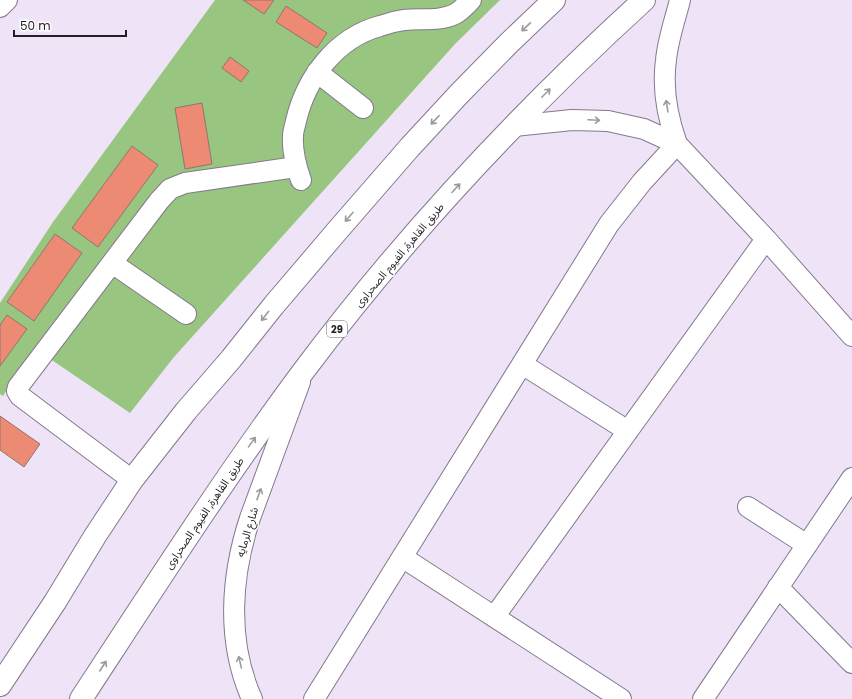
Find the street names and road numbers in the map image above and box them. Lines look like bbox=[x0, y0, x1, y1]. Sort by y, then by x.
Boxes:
street label: طريق القاهرة, الفيوم الصحراوى bbox=[350, 199, 448, 311]
road number: 29 bbox=[327, 321, 347, 337]
street label: طريق القاهرة, الفيوم الصحراوى bbox=[160, 454, 248, 572]
street label: شارع الرمايه bbox=[232, 505, 262, 559]

